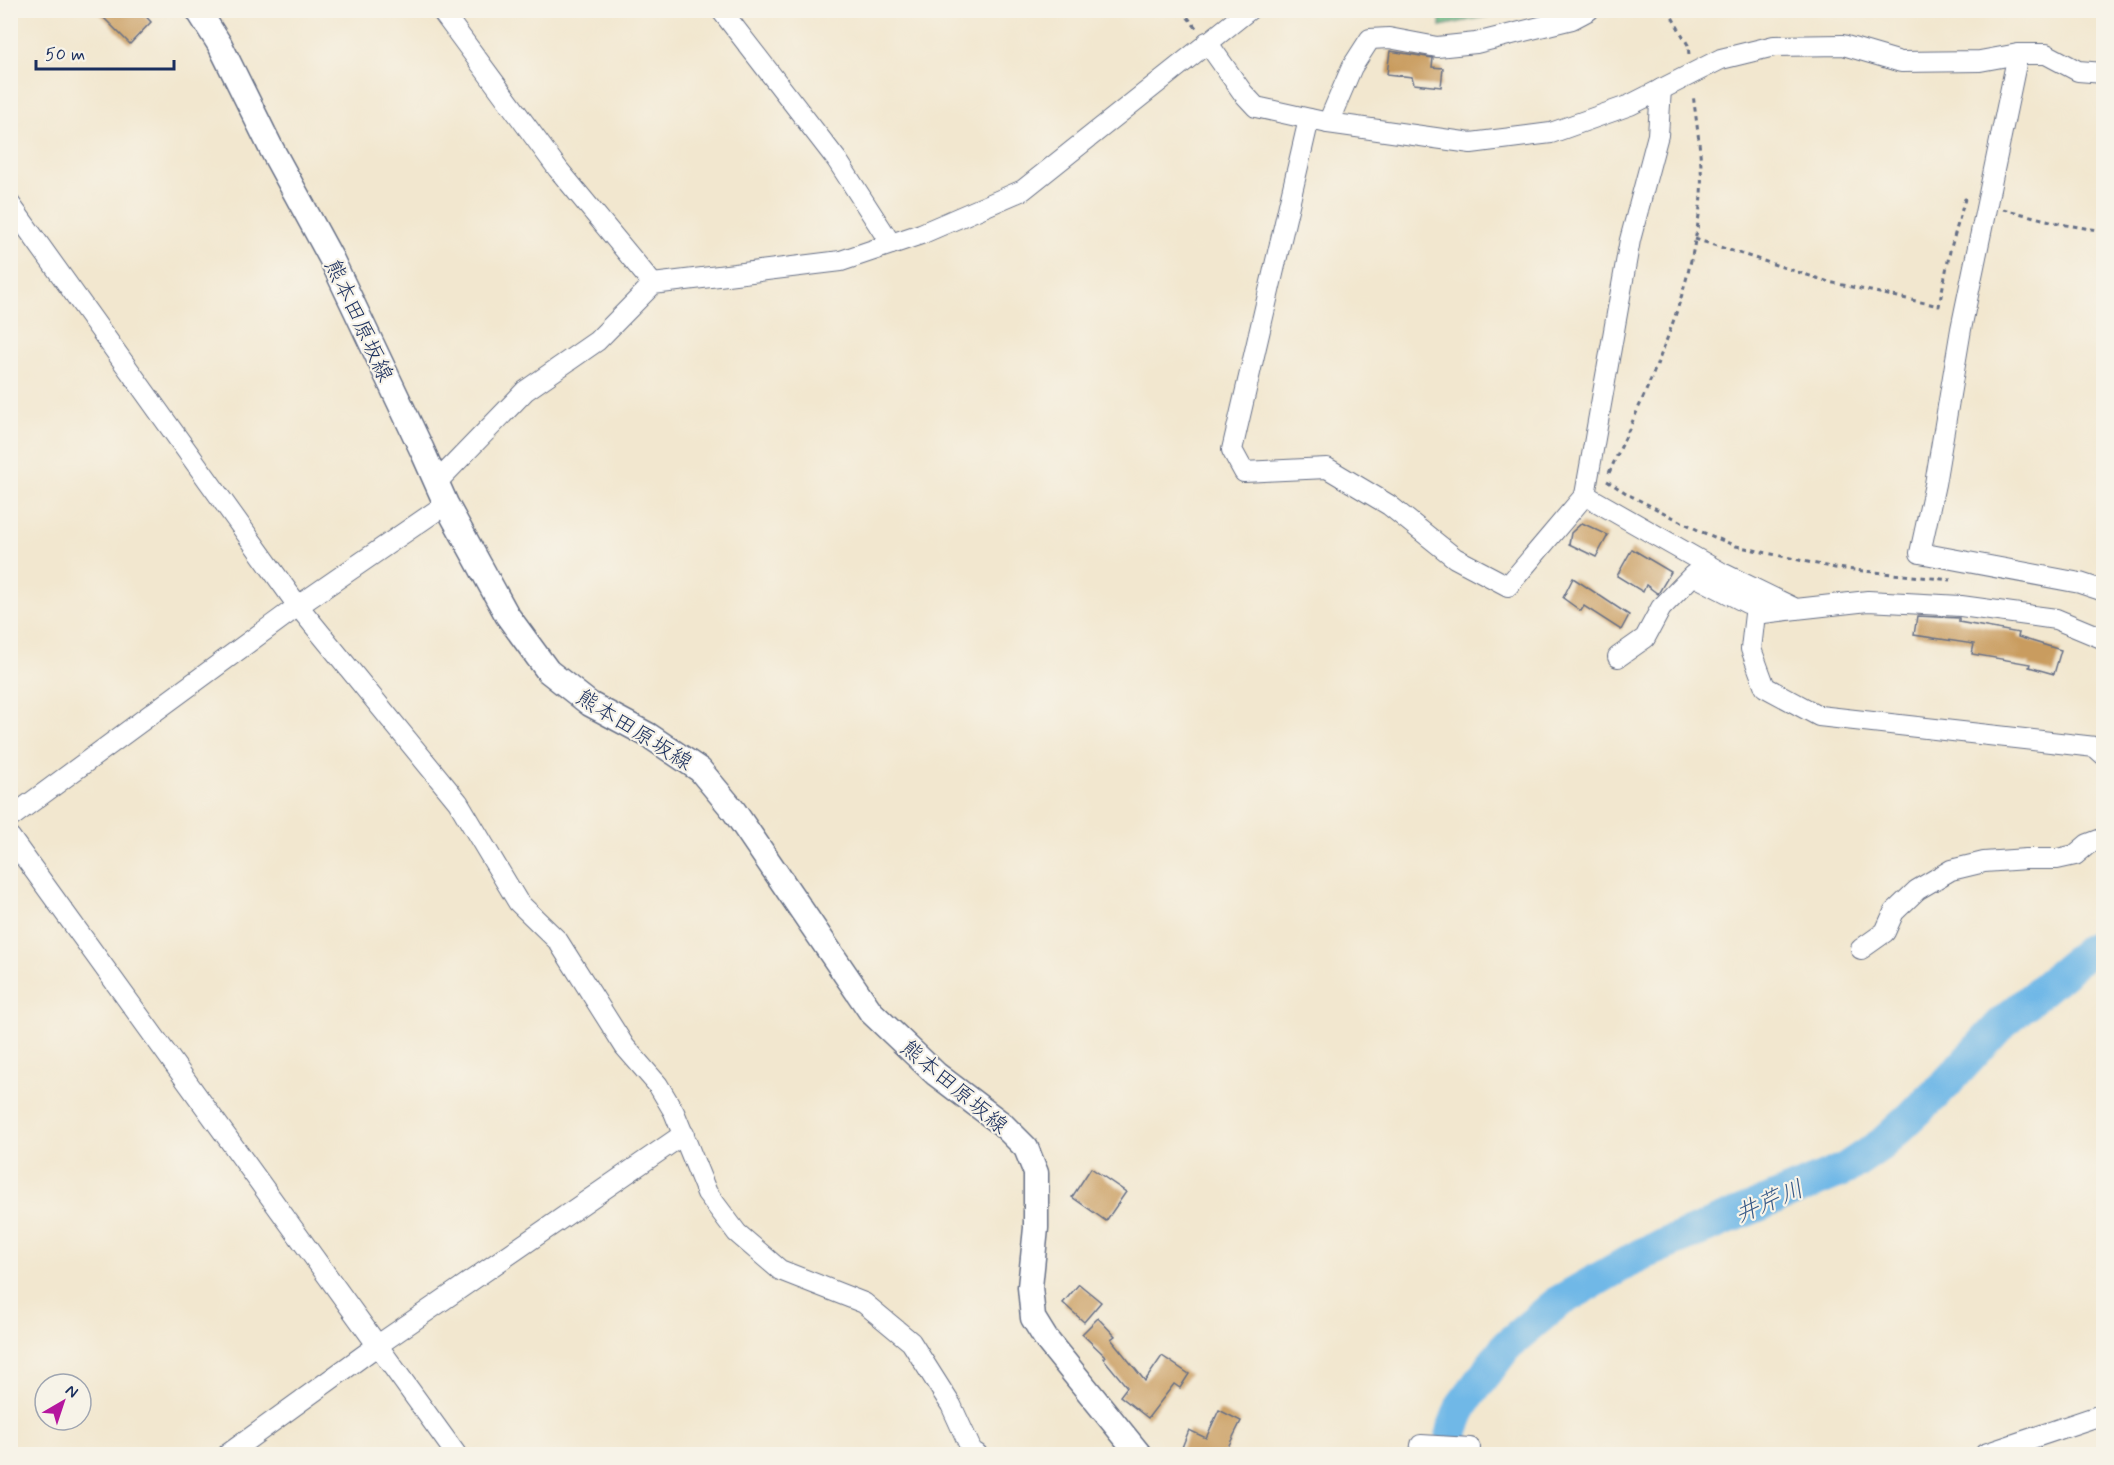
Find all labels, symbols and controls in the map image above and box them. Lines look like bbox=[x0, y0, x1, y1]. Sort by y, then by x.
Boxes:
scale bar bbox=[36, 33, 174, 71]
text: 50 m bbox=[45, 43, 85, 67]
street label: 熊本田原坂線 bbox=[318, 255, 399, 387]
street label: 熊本田原坂線 bbox=[571, 684, 697, 778]
street label: 熊本田原坂線 bbox=[894, 1034, 1013, 1141]
water label: 井芹川 bbox=[1730, 1174, 1809, 1231]
north arrow bbox=[33, 1372, 93, 1432]
text: N bbox=[61, 1380, 82, 1403]

